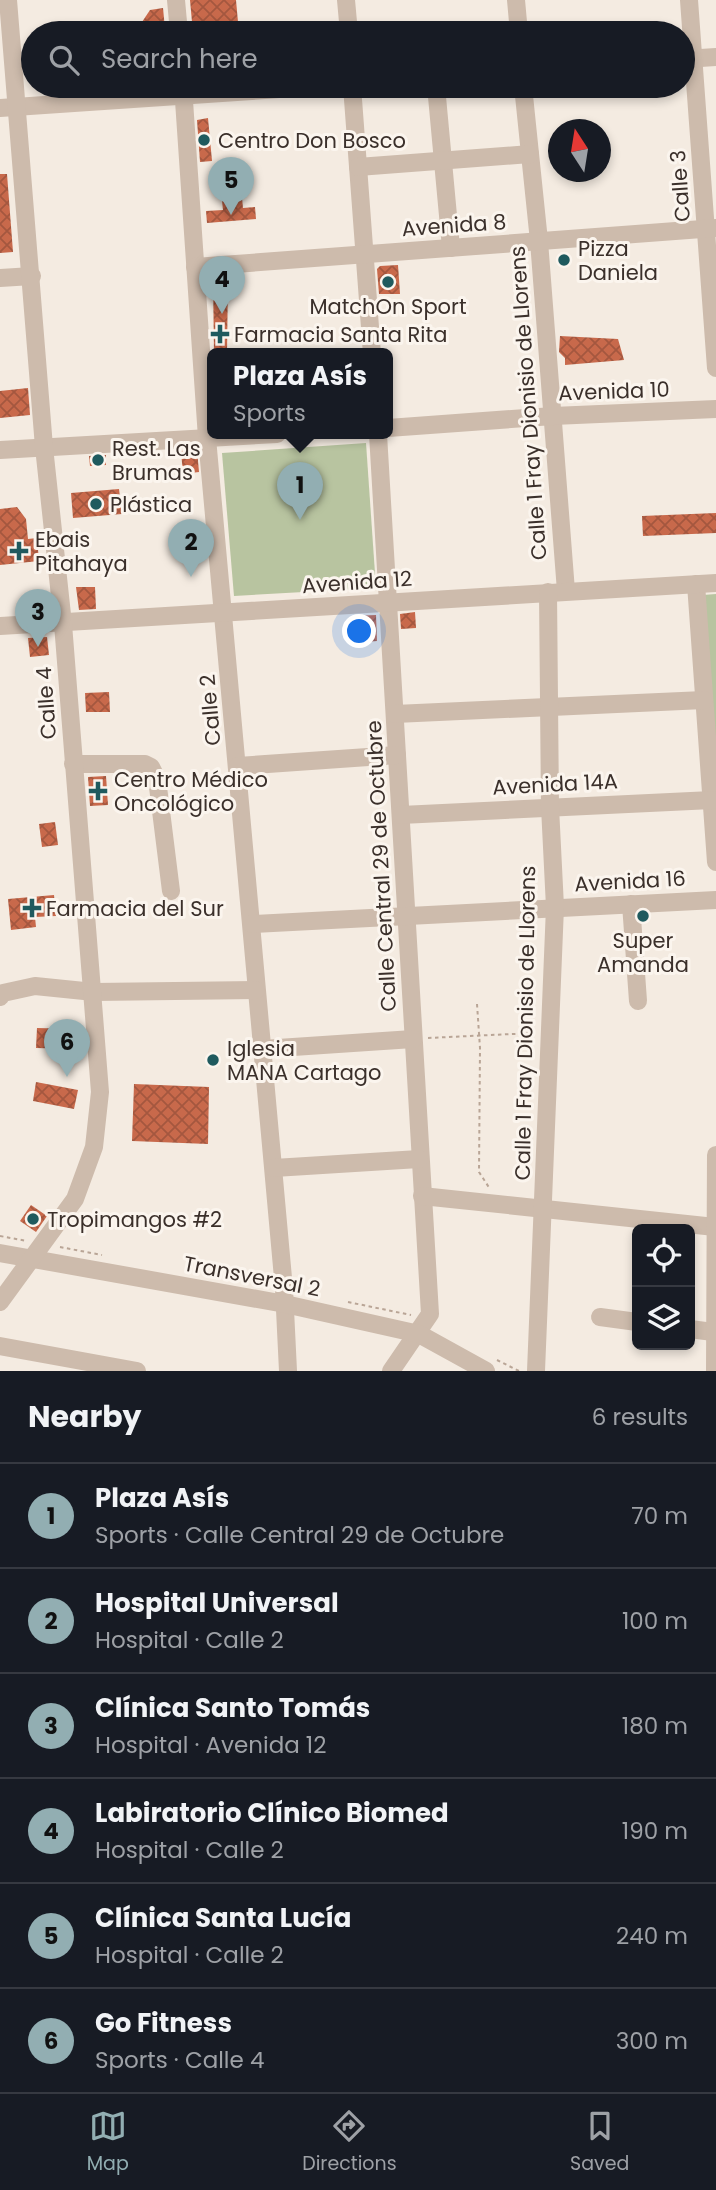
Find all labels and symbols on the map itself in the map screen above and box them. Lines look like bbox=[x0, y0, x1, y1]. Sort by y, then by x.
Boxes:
north arrow bbox=[548, 119, 611, 182]
place label: Centro Don Bosco bbox=[218, 126, 406, 155]
marker: Centro Don Bosco bbox=[196, 132, 212, 148]
street label: Calle 3 bbox=[663, 149, 697, 223]
pin: 5 bbox=[208, 157, 254, 215]
street label: Avenida 8 bbox=[401, 207, 507, 243]
place label: Pizza Daniela bbox=[578, 234, 658, 287]
street label: Calle 1 Fray Dionisio de Llorens bbox=[503, 245, 553, 561]
marker: Pizza Daniela bbox=[556, 252, 572, 268]
pin: 4 bbox=[199, 256, 245, 314]
marker: MatchOn Sport bbox=[380, 274, 396, 290]
place label: MatchOn Sport bbox=[309, 292, 467, 321]
place label: Farmacia Santa Rita bbox=[234, 320, 447, 349]
marker: Farmacia Santa Rita bbox=[212, 326, 228, 342]
street label: Avenida 10 bbox=[558, 375, 670, 407]
place label: Rest. Las Brumas bbox=[112, 434, 201, 487]
marker: Rest. Las Brumas bbox=[90, 452, 106, 468]
pin: 1 bbox=[277, 462, 323, 520]
place label: Plástica bbox=[110, 490, 192, 519]
marker: Plástica bbox=[88, 496, 104, 512]
pin: 2 bbox=[168, 519, 214, 577]
place label: Ebais Pitahaya bbox=[35, 525, 128, 578]
marker: Ebais Pitahaya bbox=[9, 541, 29, 561]
street label: Avenida 12 bbox=[301, 564, 413, 600]
pin: 3 bbox=[15, 589, 61, 647]
your location bbox=[342, 614, 376, 648]
street label: Calle 4 bbox=[29, 666, 63, 740]
street label: Calle 2 bbox=[192, 673, 228, 747]
street label: Calle Central 29 de Octubre bbox=[359, 720, 403, 1012]
place label: Centro Médico Oncológico bbox=[114, 765, 268, 818]
street label: Avenida 14A bbox=[491, 766, 619, 802]
marker: Centro Médico Oncológico bbox=[88, 781, 108, 801]
street label: Avenida 16 bbox=[574, 864, 686, 898]
street label: Calle 1 Fray Dionisio de Llorens bbox=[508, 865, 542, 1181]
place label: Farmacia del Sur bbox=[46, 894, 224, 923]
marker: Farmacia del Sur bbox=[24, 900, 40, 916]
marker: Super Amanda bbox=[635, 908, 651, 924]
place label: Super Amanda bbox=[597, 926, 689, 979]
pin: 6 bbox=[44, 1019, 90, 1077]
place label: Iglesia MANA Cartago bbox=[227, 1034, 381, 1087]
marker: Iglesia MANA Cartago bbox=[205, 1052, 221, 1068]
place label: Tropimangos #2 bbox=[47, 1205, 222, 1234]
marker: Tropimangos #2 bbox=[25, 1211, 41, 1227]
street label: Transversal 2 bbox=[181, 1249, 323, 1303]

